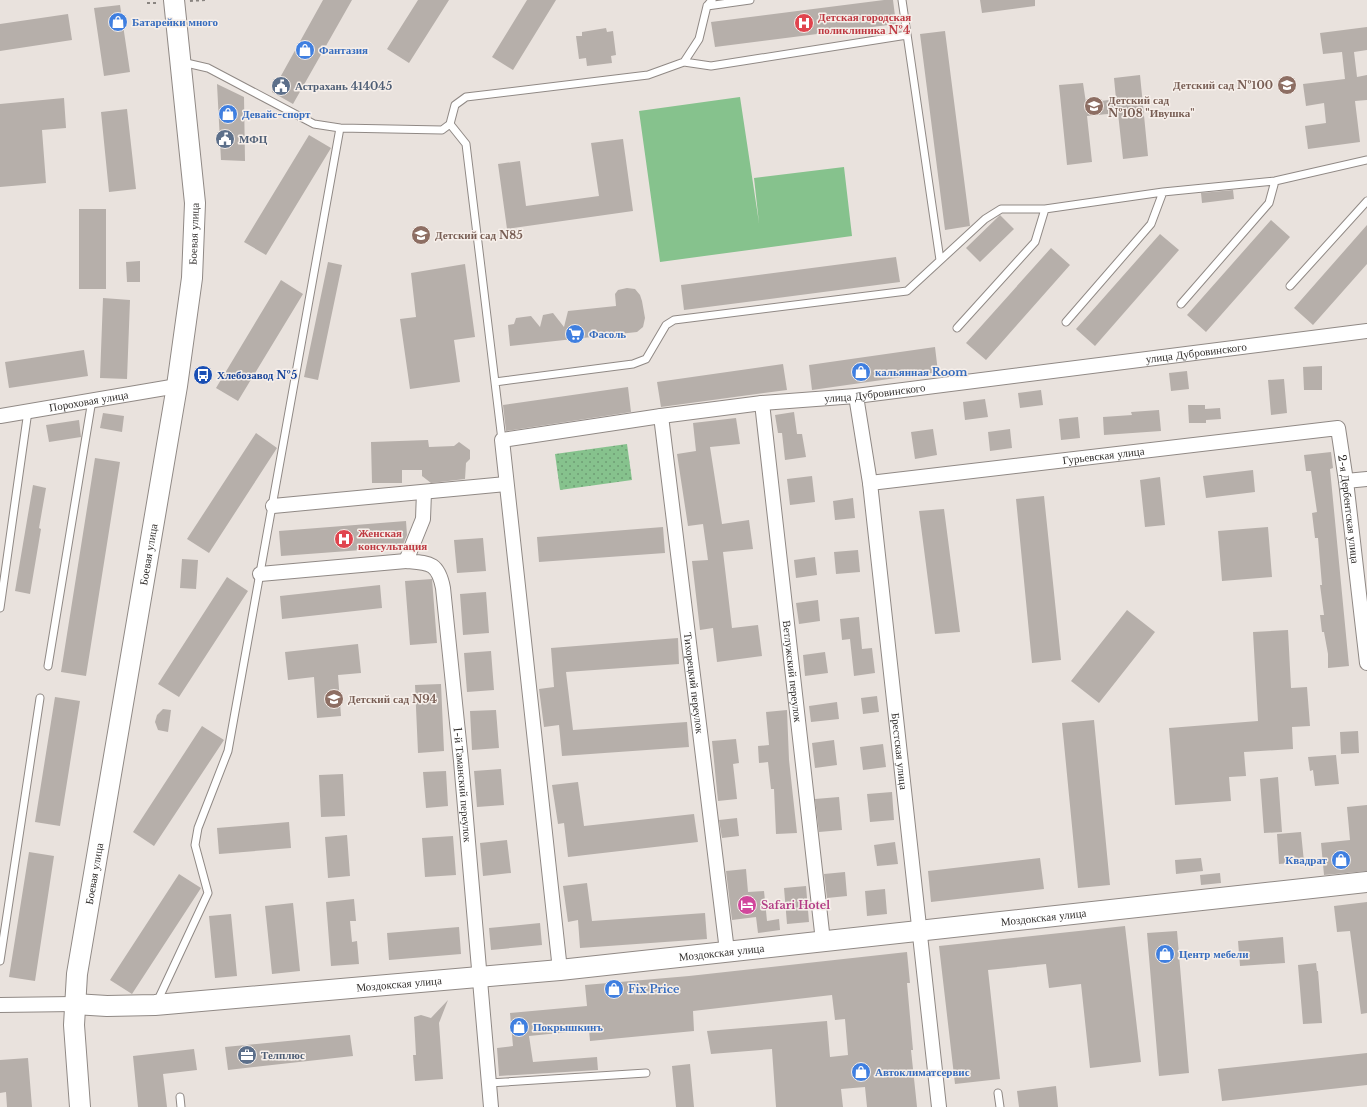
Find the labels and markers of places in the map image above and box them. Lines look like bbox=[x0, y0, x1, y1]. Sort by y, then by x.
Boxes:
place label: Детская городская поликлиника №4 bbox=[818, 10, 911, 37]
shop icon: Батарейки много bbox=[107, 11, 129, 33]
hospital icon: Детская городская поликлиника №4 bbox=[793, 12, 815, 34]
place label: Батарейки много bbox=[132, 15, 219, 29]
shop icon: Фантазия bbox=[294, 39, 316, 61]
place label: Фантазия bbox=[319, 43, 368, 57]
school or university icon: Детский сад №100 bbox=[1276, 74, 1298, 96]
public building icon: Астрахань 414045 bbox=[270, 75, 292, 97]
place label: Детский сад №100 bbox=[1173, 78, 1273, 92]
place label: Астрахань 414045 bbox=[295, 79, 393, 93]
place label: Детский сад №108 "Ивушка" bbox=[1108, 93, 1195, 120]
school or university icon: Детский сад №108 "Ивушка" bbox=[1083, 95, 1105, 117]
shop icon: Девайс-спорт bbox=[217, 103, 239, 125]
place label: Девайс-спорт bbox=[242, 107, 311, 121]
public building icon: МФЦ bbox=[214, 128, 236, 150]
place label: МФЦ bbox=[239, 132, 268, 146]
school or university icon: Детский сад N85 bbox=[410, 224, 432, 246]
place label: Детский сад N85 bbox=[435, 228, 523, 242]
supermarket icon: Фасоль bbox=[564, 323, 586, 345]
place label: Фасоль bbox=[589, 327, 626, 341]
shop icon: кальянная Room bbox=[850, 361, 872, 383]
bus stop icon: Хлебозавод №5 bbox=[192, 364, 214, 386]
place label: кальянная Room bbox=[875, 365, 967, 379]
place label: Хлебозавод №5 bbox=[217, 368, 298, 382]
place label: Женская консультация bbox=[358, 526, 427, 553]
hospital icon: Женская консультация bbox=[333, 528, 355, 550]
school or university icon: Детский сад N94 bbox=[323, 688, 345, 710]
place label: Детский сад N94 bbox=[348, 692, 437, 706]
shop icon: Квадрат bbox=[1330, 849, 1352, 871]
place label: Квадрат bbox=[1285, 853, 1328, 867]
hotel icon: Safari Hotel bbox=[736, 894, 758, 916]
place label: Safari Hotel bbox=[761, 898, 830, 912]
shop icon: Центр мебели bbox=[1154, 943, 1176, 965]
place label: Центр мебели bbox=[1179, 947, 1249, 961]
shop icon: Fix Price bbox=[603, 978, 625, 1000]
place label: Fix Price bbox=[628, 982, 680, 996]
shop icon: Покрышкинъ bbox=[508, 1016, 530, 1038]
place label: Покрышкинъ bbox=[533, 1020, 603, 1034]
office icon: Телплюс bbox=[236, 1044, 258, 1066]
place label: Телплюс bbox=[261, 1048, 305, 1062]
shop icon: Автоклиматсервис bbox=[850, 1061, 872, 1083]
place label: Автоклиматсервис bbox=[875, 1065, 970, 1079]

